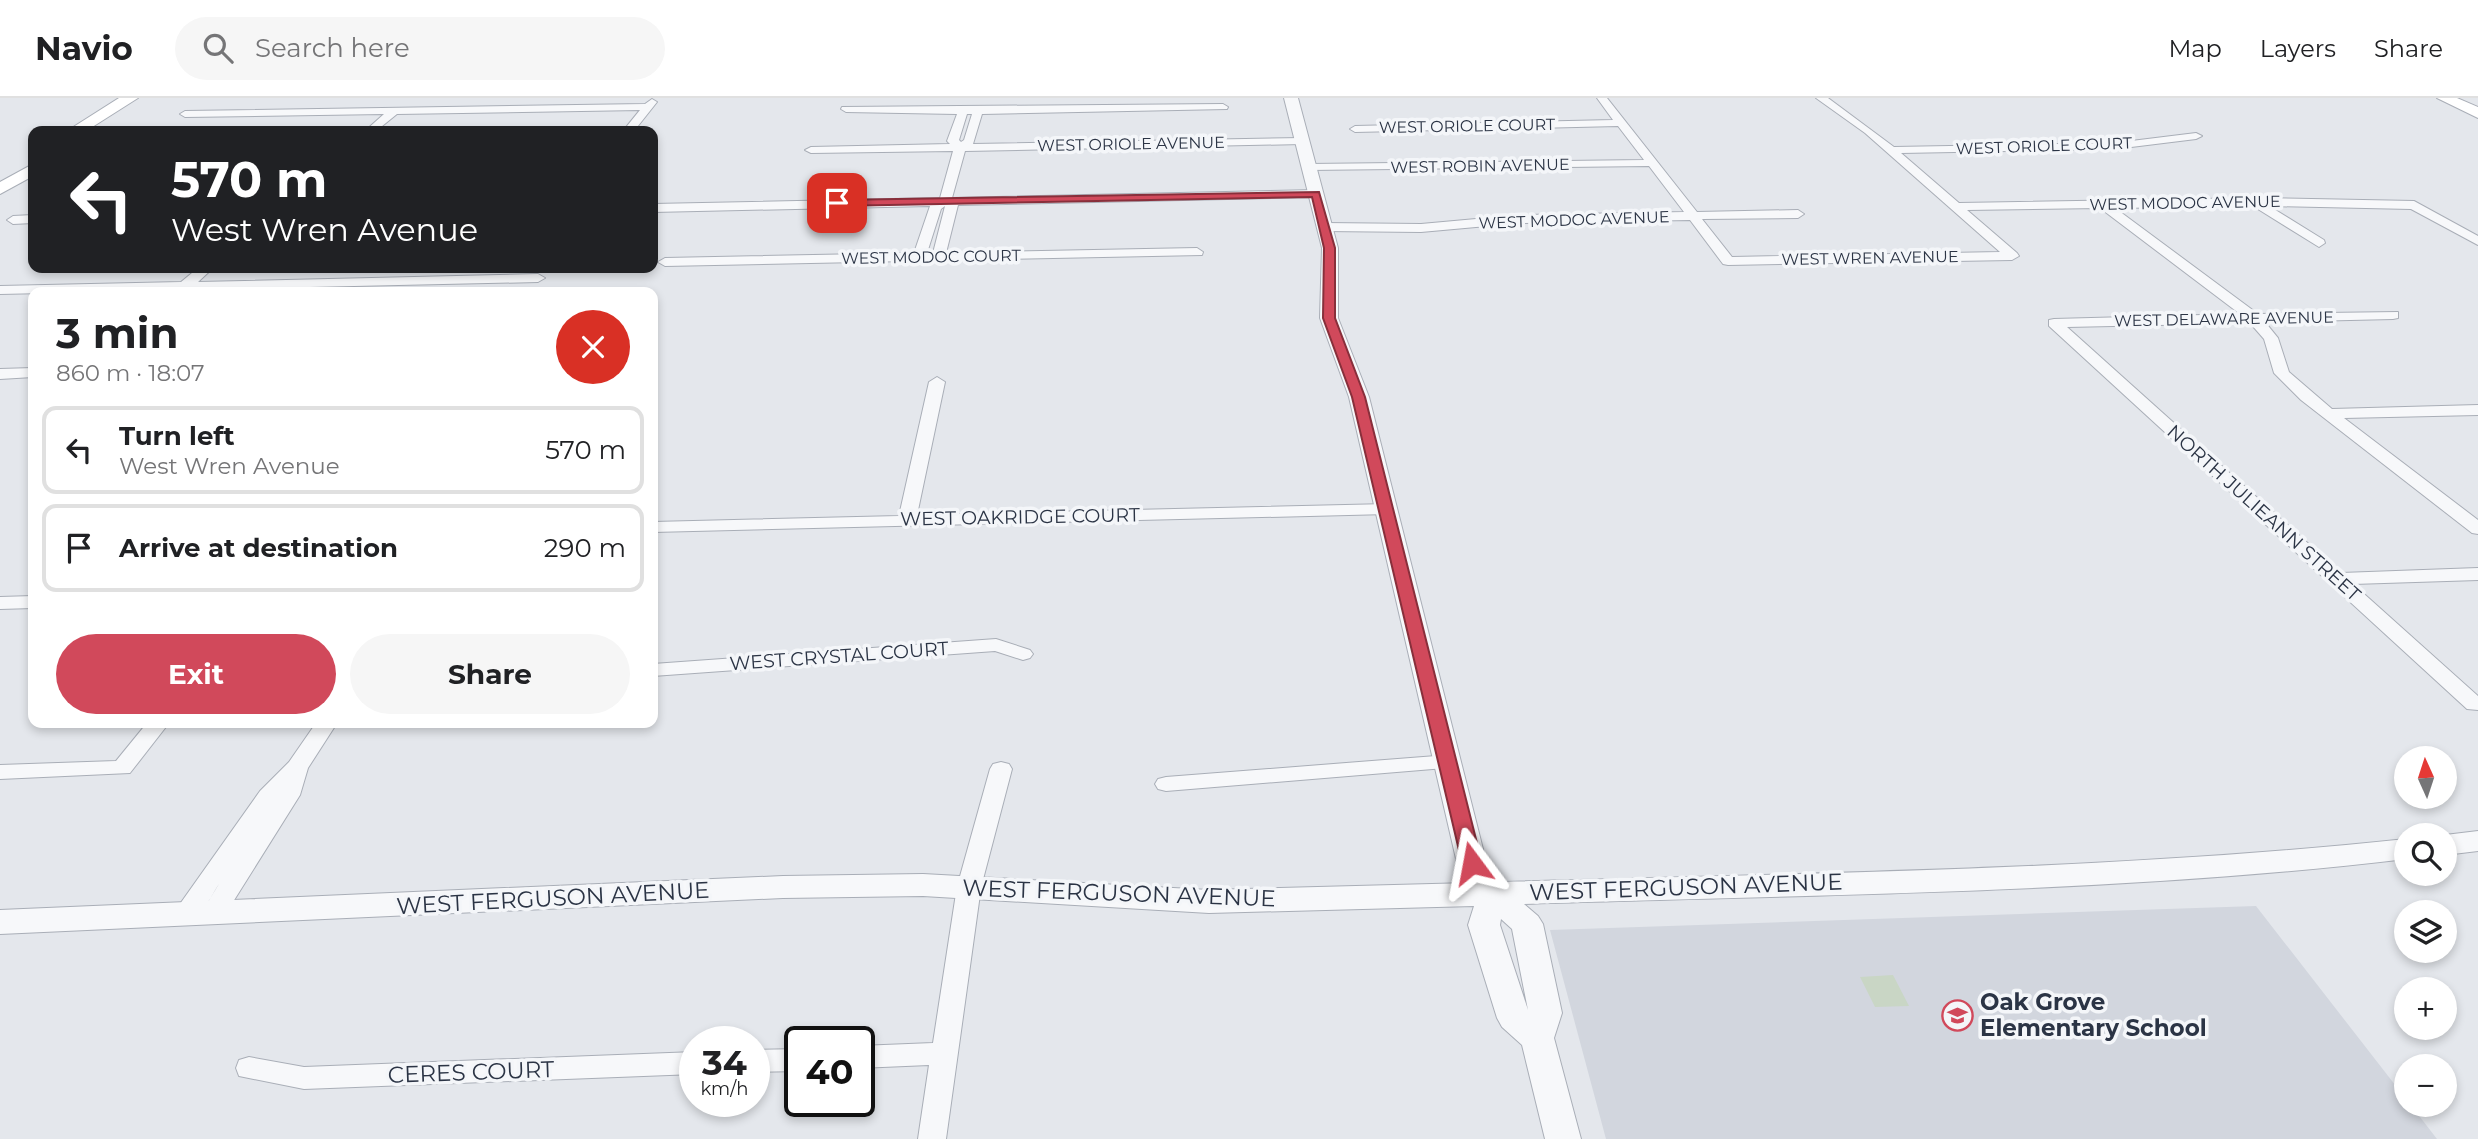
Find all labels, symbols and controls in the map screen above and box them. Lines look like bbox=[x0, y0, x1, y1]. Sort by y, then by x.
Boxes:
search box bbox=[175, 17, 665, 80]
text: Navio bbox=[35, 28, 133, 68]
icon: search bbox=[199, 29, 237, 67]
text: Search here bbox=[255, 32, 410, 64]
text: Map bbox=[2168, 34, 2222, 63]
text: Layers bbox=[2260, 34, 2336, 63]
text: Share bbox=[2374, 34, 2443, 63]
street label: WEST ORIOLE COURT bbox=[1379, 115, 1556, 137]
street label: WEST ORIOLE AVENUE bbox=[1037, 133, 1225, 155]
street label: WEST ORIOLE COURT bbox=[1956, 133, 2133, 159]
text: 570 m bbox=[171, 150, 328, 209]
icon: left bbox=[56, 154, 147, 245]
street label: WEST ROBIN AVENUE bbox=[1390, 155, 1570, 177]
pin bbox=[807, 173, 867, 233]
icon: arrive bbox=[818, 184, 856, 222]
street label: WEST MODOC AVENUE bbox=[2089, 192, 2281, 214]
street label: WEST MODOC AVENUE bbox=[1478, 207, 1670, 233]
text: West Wren Avenue bbox=[171, 210, 478, 249]
street label: WEST MODOC COURT bbox=[841, 246, 1022, 268]
street label: WEST WREN AVENUE bbox=[1781, 247, 1959, 269]
text: 3 min bbox=[56, 307, 178, 359]
street label: WEST DELAWARE AVENUE bbox=[2114, 308, 2334, 330]
button: close bbox=[556, 310, 630, 384]
text: 860 m · 18:07 bbox=[56, 359, 205, 387]
text: Turn left bbox=[119, 420, 235, 452]
street label: NORTH JULIEANN STREET bbox=[2163, 420, 2366, 606]
icon: left bbox=[60, 431, 98, 469]
text: 570 m bbox=[545, 434, 626, 466]
text: West Wren Avenue bbox=[119, 452, 340, 480]
street label: WEST OAKRIDGE COURT bbox=[900, 503, 1140, 531]
icon: arrive bbox=[60, 529, 98, 567]
text: Arrive at destination bbox=[119, 532, 398, 564]
text: 290 m bbox=[544, 532, 626, 564]
button: Exit bbox=[56, 634, 336, 714]
button: Share bbox=[350, 634, 630, 714]
street label: WEST CRYSTAL COURT bbox=[729, 637, 949, 675]
north arrow bbox=[2394, 746, 2457, 808]
map controls bbox=[2394, 746, 2457, 1117]
button: search bbox=[2394, 823, 2457, 886]
position arrow bbox=[1435, 826, 1509, 900]
street label: WEST FERGUSON AVENUE bbox=[1529, 868, 1843, 906]
street label: WEST FERGUSON AVENUE bbox=[962, 874, 1276, 912]
street label: WEST FERGUSON AVENUE bbox=[396, 876, 710, 920]
button: layers bbox=[2394, 900, 2457, 963]
button: + bbox=[2394, 977, 2457, 1040]
place label: Oak Grove Elementary School bbox=[1980, 988, 2207, 1042]
school or university icon: Oak Grove Elementary School bbox=[1940, 998, 1974, 1032]
speed limit sign: 40 bbox=[784, 1026, 875, 1117]
text: 34 bbox=[702, 1041, 747, 1084]
button: − bbox=[2394, 1054, 2457, 1117]
street label: CERES COURT bbox=[387, 1055, 555, 1089]
text: km/h bbox=[700, 1078, 749, 1100]

